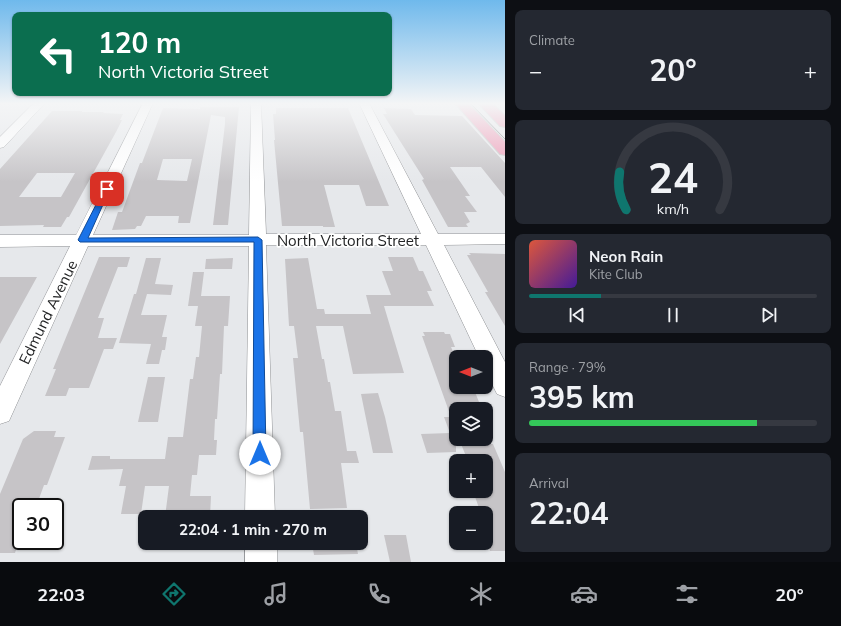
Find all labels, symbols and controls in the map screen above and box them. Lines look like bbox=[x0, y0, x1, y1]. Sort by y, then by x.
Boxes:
text: 120 m bbox=[98, 25, 181, 60]
icon: left bbox=[32, 28, 84, 80]
text: Climate bbox=[529, 32, 575, 48]
text: 20° bbox=[649, 51, 697, 89]
text: − bbox=[529, 57, 542, 85]
text: + bbox=[804, 57, 817, 85]
text: North Victoria Street bbox=[98, 60, 269, 83]
text: 24 bbox=[648, 150, 698, 202]
pin bbox=[90, 172, 124, 206]
icon: arrive bbox=[96, 178, 118, 200]
text: km/h bbox=[657, 199, 689, 217]
street label: North Victoria Street bbox=[277, 231, 419, 250]
text: Neon Rain bbox=[589, 247, 663, 266]
street label: Edmund Avenue bbox=[15, 257, 81, 367]
text: Kite Club bbox=[589, 266, 643, 282]
icon: previous bbox=[566, 304, 588, 326]
icon: pause bbox=[662, 304, 684, 326]
icon: next bbox=[758, 304, 780, 326]
north arrow bbox=[449, 350, 493, 394]
map controls bbox=[449, 350, 493, 550]
text: Range · 79% bbox=[529, 359, 606, 375]
text: 395 km bbox=[529, 378, 635, 416]
button: layers bbox=[449, 402, 493, 446]
position arrow bbox=[239, 433, 281, 475]
button: + bbox=[449, 454, 493, 498]
text: Arrival bbox=[529, 475, 569, 491]
text: 22:04 bbox=[529, 494, 608, 532]
speed limit sign: 30 bbox=[12, 498, 64, 550]
button: − bbox=[449, 506, 493, 550]
text: 22:04 · 1 min · 270 m bbox=[179, 520, 327, 539]
icon: directions bbox=[160, 580, 188, 608]
icon: music bbox=[262, 580, 290, 608]
icon: phone bbox=[365, 580, 393, 608]
icon: climate bbox=[467, 580, 495, 608]
icon: car bbox=[570, 580, 598, 608]
icon: filters bbox=[673, 580, 701, 608]
text: 22:03 bbox=[37, 583, 85, 606]
text: 20° bbox=[775, 583, 804, 606]

